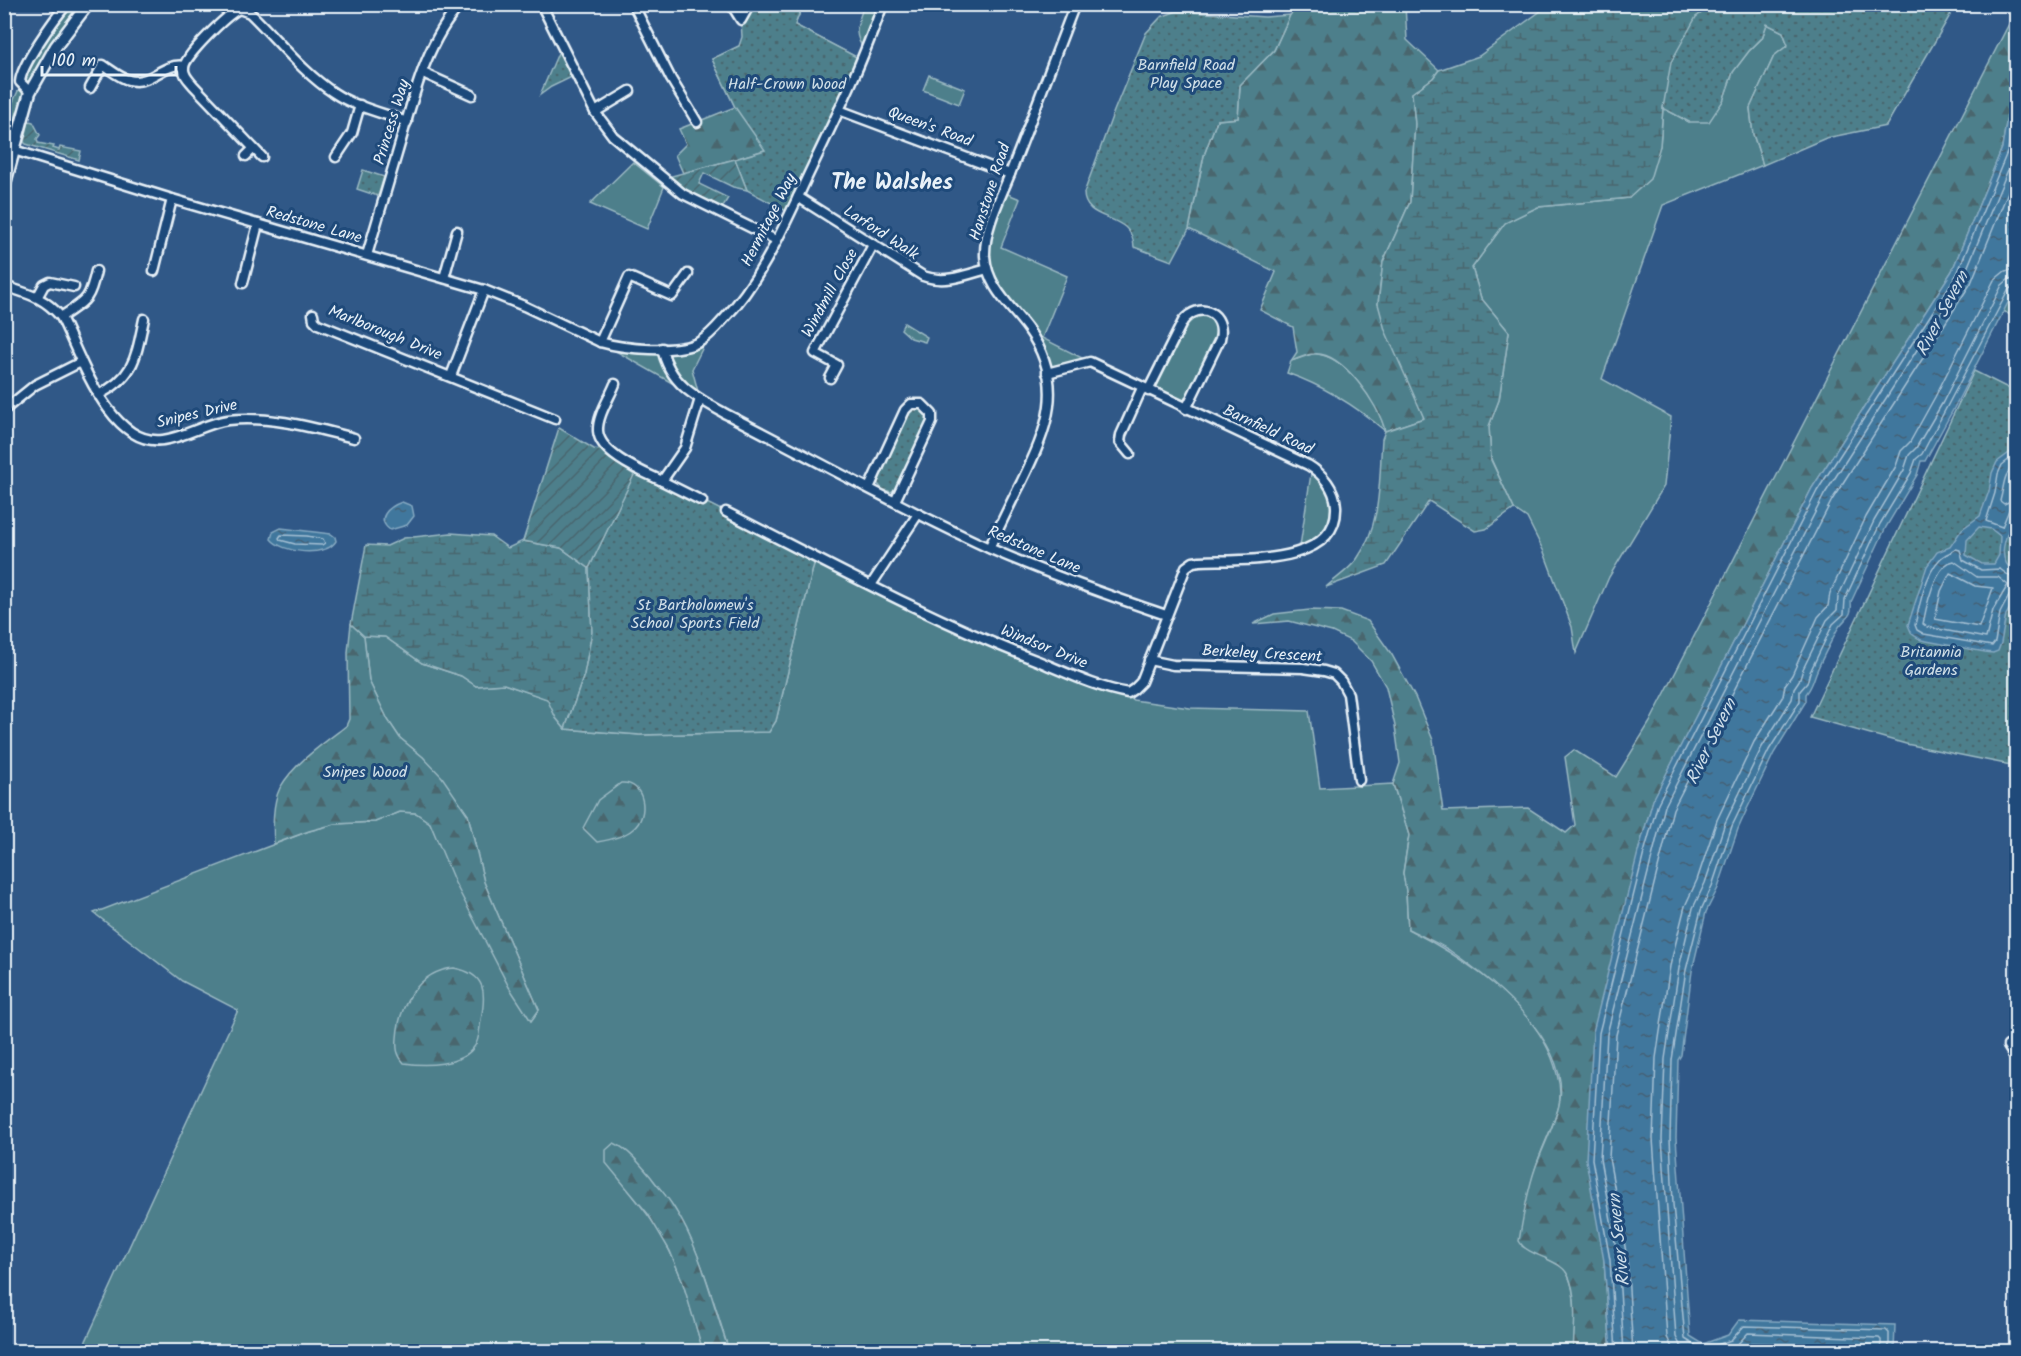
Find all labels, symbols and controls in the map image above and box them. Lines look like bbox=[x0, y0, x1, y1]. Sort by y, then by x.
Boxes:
scale bar bbox=[42, 39, 176, 77]
text: 100 m bbox=[51, 47, 96, 76]
park label: Barnfield Road Play Space bbox=[1137, 53, 1236, 96]
park label: Half-Crown Wood bbox=[728, 72, 847, 97]
street label: Princess Way bbox=[367, 76, 417, 168]
street label: Queen's Road bbox=[884, 100, 977, 154]
street label: Hanstone Road bbox=[962, 139, 1018, 244]
district label: The Walshes bbox=[831, 166, 954, 201]
street label: Hermitage Way bbox=[735, 168, 804, 271]
street label: Redstone Lane bbox=[263, 199, 365, 251]
street label: Larford Walk bbox=[838, 199, 924, 267]
street label: Windmill Close bbox=[795, 244, 865, 342]
water label: River Severn bbox=[1908, 265, 1978, 362]
street label: Marlborough Drive bbox=[324, 299, 446, 367]
street label: Snipes Drive bbox=[154, 393, 240, 435]
street label: Barnfield Road bbox=[1218, 398, 1318, 462]
street label: Redstone Lane bbox=[984, 519, 1084, 581]
park label: St Bartholomew's School Sports Field bbox=[631, 593, 760, 636]
street label: Windsor Drive bbox=[997, 618, 1091, 676]
street label: Berkeley Crescent bbox=[1201, 638, 1324, 670]
park label: Britannia Gardens bbox=[1900, 640, 1962, 683]
water label: River Severn bbox=[1679, 693, 1746, 790]
park label: Snipes Wood bbox=[323, 760, 408, 785]
water label: River Severn bbox=[1601, 1191, 1639, 1288]

